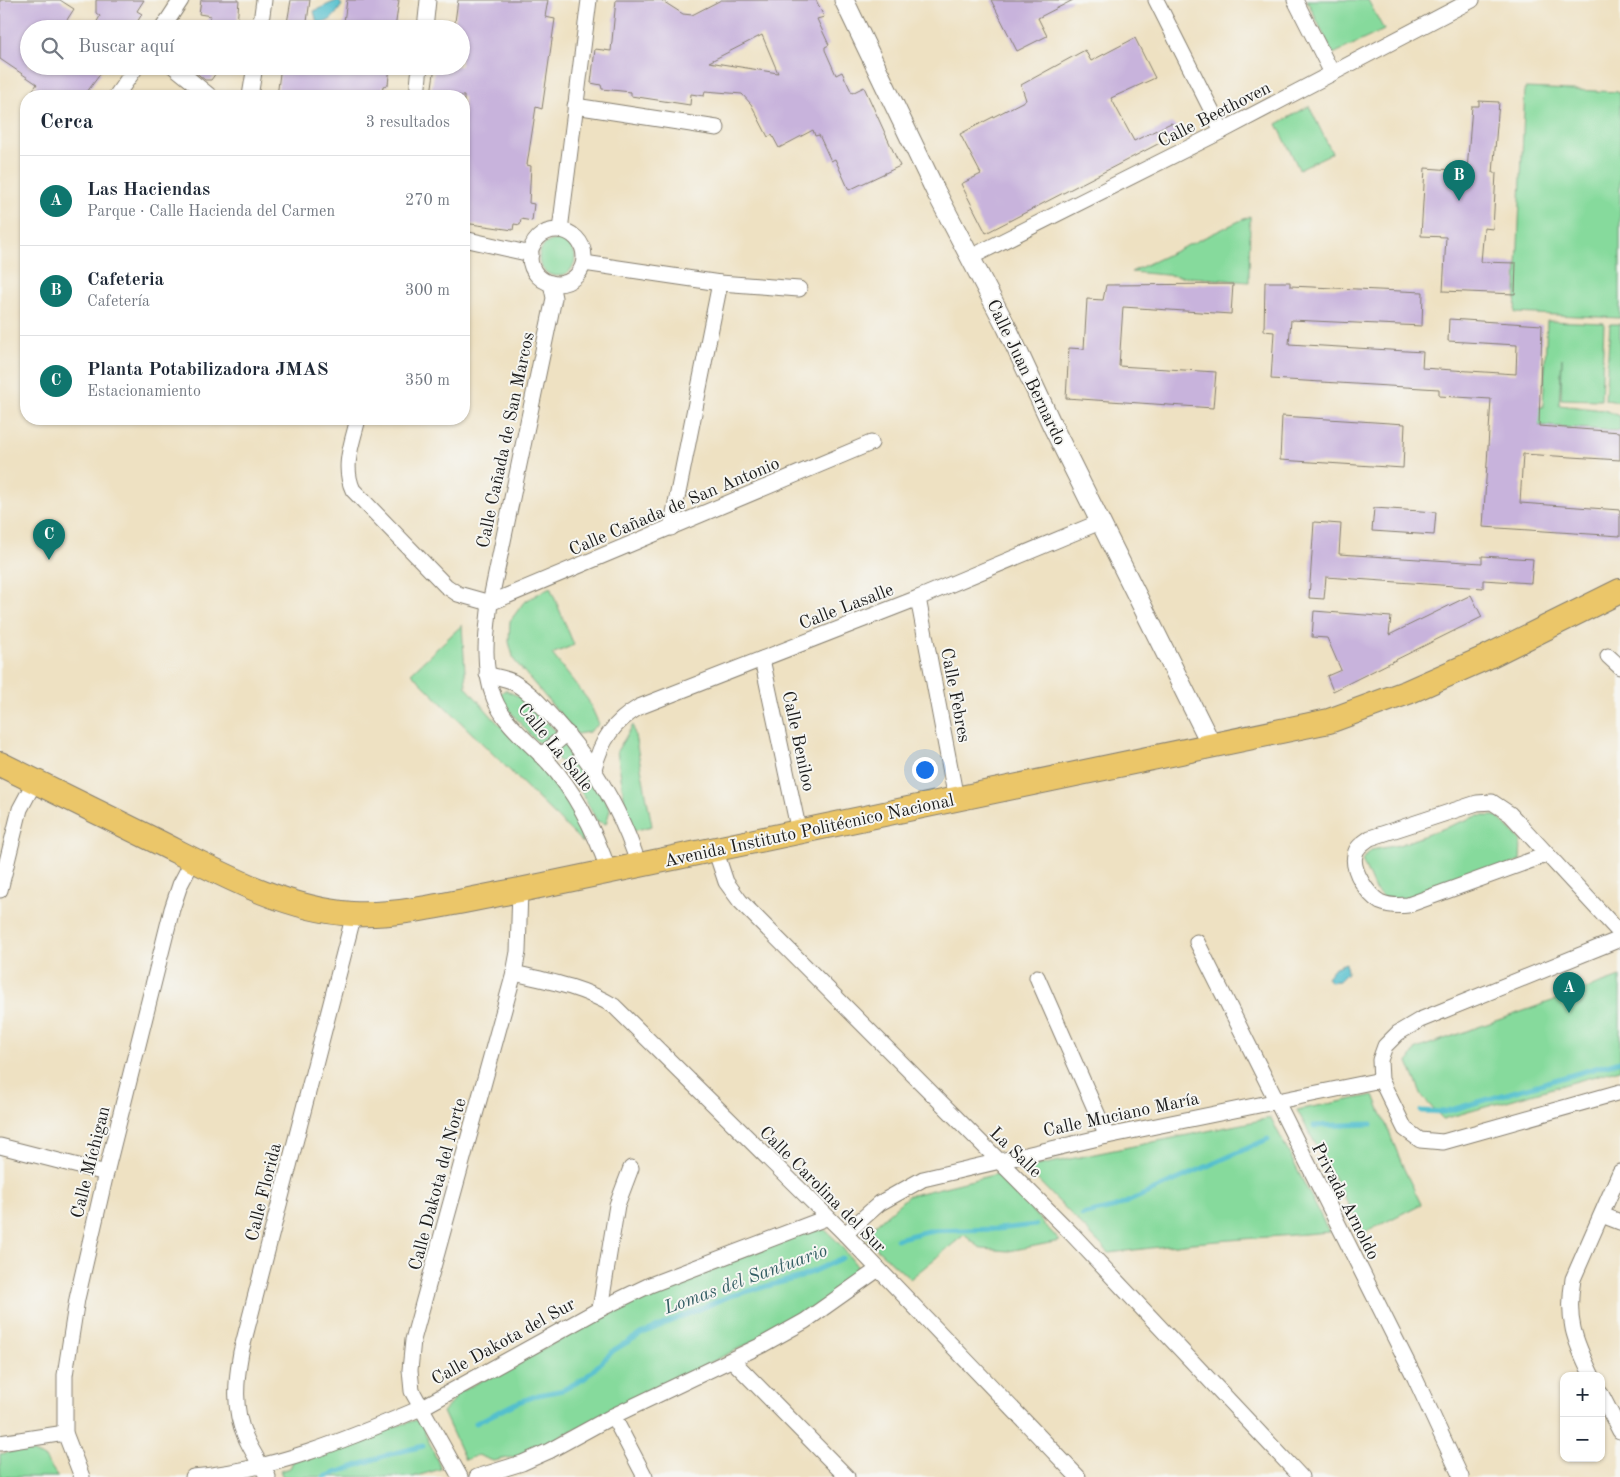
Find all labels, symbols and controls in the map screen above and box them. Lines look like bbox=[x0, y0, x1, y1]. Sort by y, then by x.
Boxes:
search box bbox=[20, 20, 470, 75]
icon: search bbox=[38, 34, 66, 62]
text: Buscar aquí bbox=[78, 38, 174, 57]
street label: Calle Beethoven bbox=[1155, 79, 1274, 151]
text: Cerca bbox=[40, 112, 93, 133]
text: 3 resultados bbox=[366, 115, 450, 131]
pin: B bbox=[1443, 160, 1475, 201]
text: Las Haciendas bbox=[87, 181, 210, 200]
text: A bbox=[50, 193, 62, 209]
text: 270 m bbox=[405, 193, 450, 209]
text: Parque · Calle Hacienda del Carmen bbox=[87, 204, 335, 220]
text: Cafeteria bbox=[87, 271, 164, 290]
text: B bbox=[50, 283, 62, 299]
text: 300 m bbox=[405, 283, 450, 299]
text: Cafetería bbox=[87, 294, 150, 310]
street label: Calle Juan Bernardo bbox=[983, 297, 1069, 448]
street label: Calle Cañada de San Marcos bbox=[474, 330, 538, 550]
text: Planta Potabilizadora JMAS bbox=[87, 361, 329, 380]
text: C bbox=[51, 373, 61, 389]
text: 350 m bbox=[405, 373, 450, 389]
text: Estacionamiento bbox=[87, 384, 201, 400]
street label: Calle Cañada de San Antonio bbox=[567, 454, 782, 559]
pin: C bbox=[33, 519, 65, 560]
street label: Calle Lasalle bbox=[797, 581, 896, 633]
street label: Calle Febres bbox=[937, 646, 973, 744]
street label: Calle Beniloo bbox=[779, 689, 817, 793]
street label: Calle La Salle bbox=[514, 700, 596, 795]
your location bbox=[912, 757, 938, 783]
street label: Avenida Instituto Politécnico Nacional bbox=[663, 791, 956, 871]
pin: A bbox=[1553, 972, 1585, 1013]
street label: Calle Muciano María bbox=[1042, 1090, 1201, 1140]
street label: Calle Dakota del Norte bbox=[406, 1096, 470, 1272]
street label: Calle Míchigan bbox=[68, 1104, 114, 1220]
street label: Calle Carolina del Sur bbox=[756, 1123, 889, 1257]
street label: La Salle bbox=[986, 1124, 1045, 1181]
street label: Privada Arnoldo bbox=[1308, 1140, 1382, 1263]
street label: Calle Florida bbox=[243, 1141, 285, 1243]
water label: Lomas del Santuario bbox=[661, 1242, 830, 1319]
street label: Calle Dakota del Sur bbox=[429, 1295, 579, 1389]
map controls bbox=[1560, 1372, 1605, 1462]
button: + bbox=[1560, 1372, 1605, 1417]
button: − bbox=[1560, 1417, 1605, 1462]

